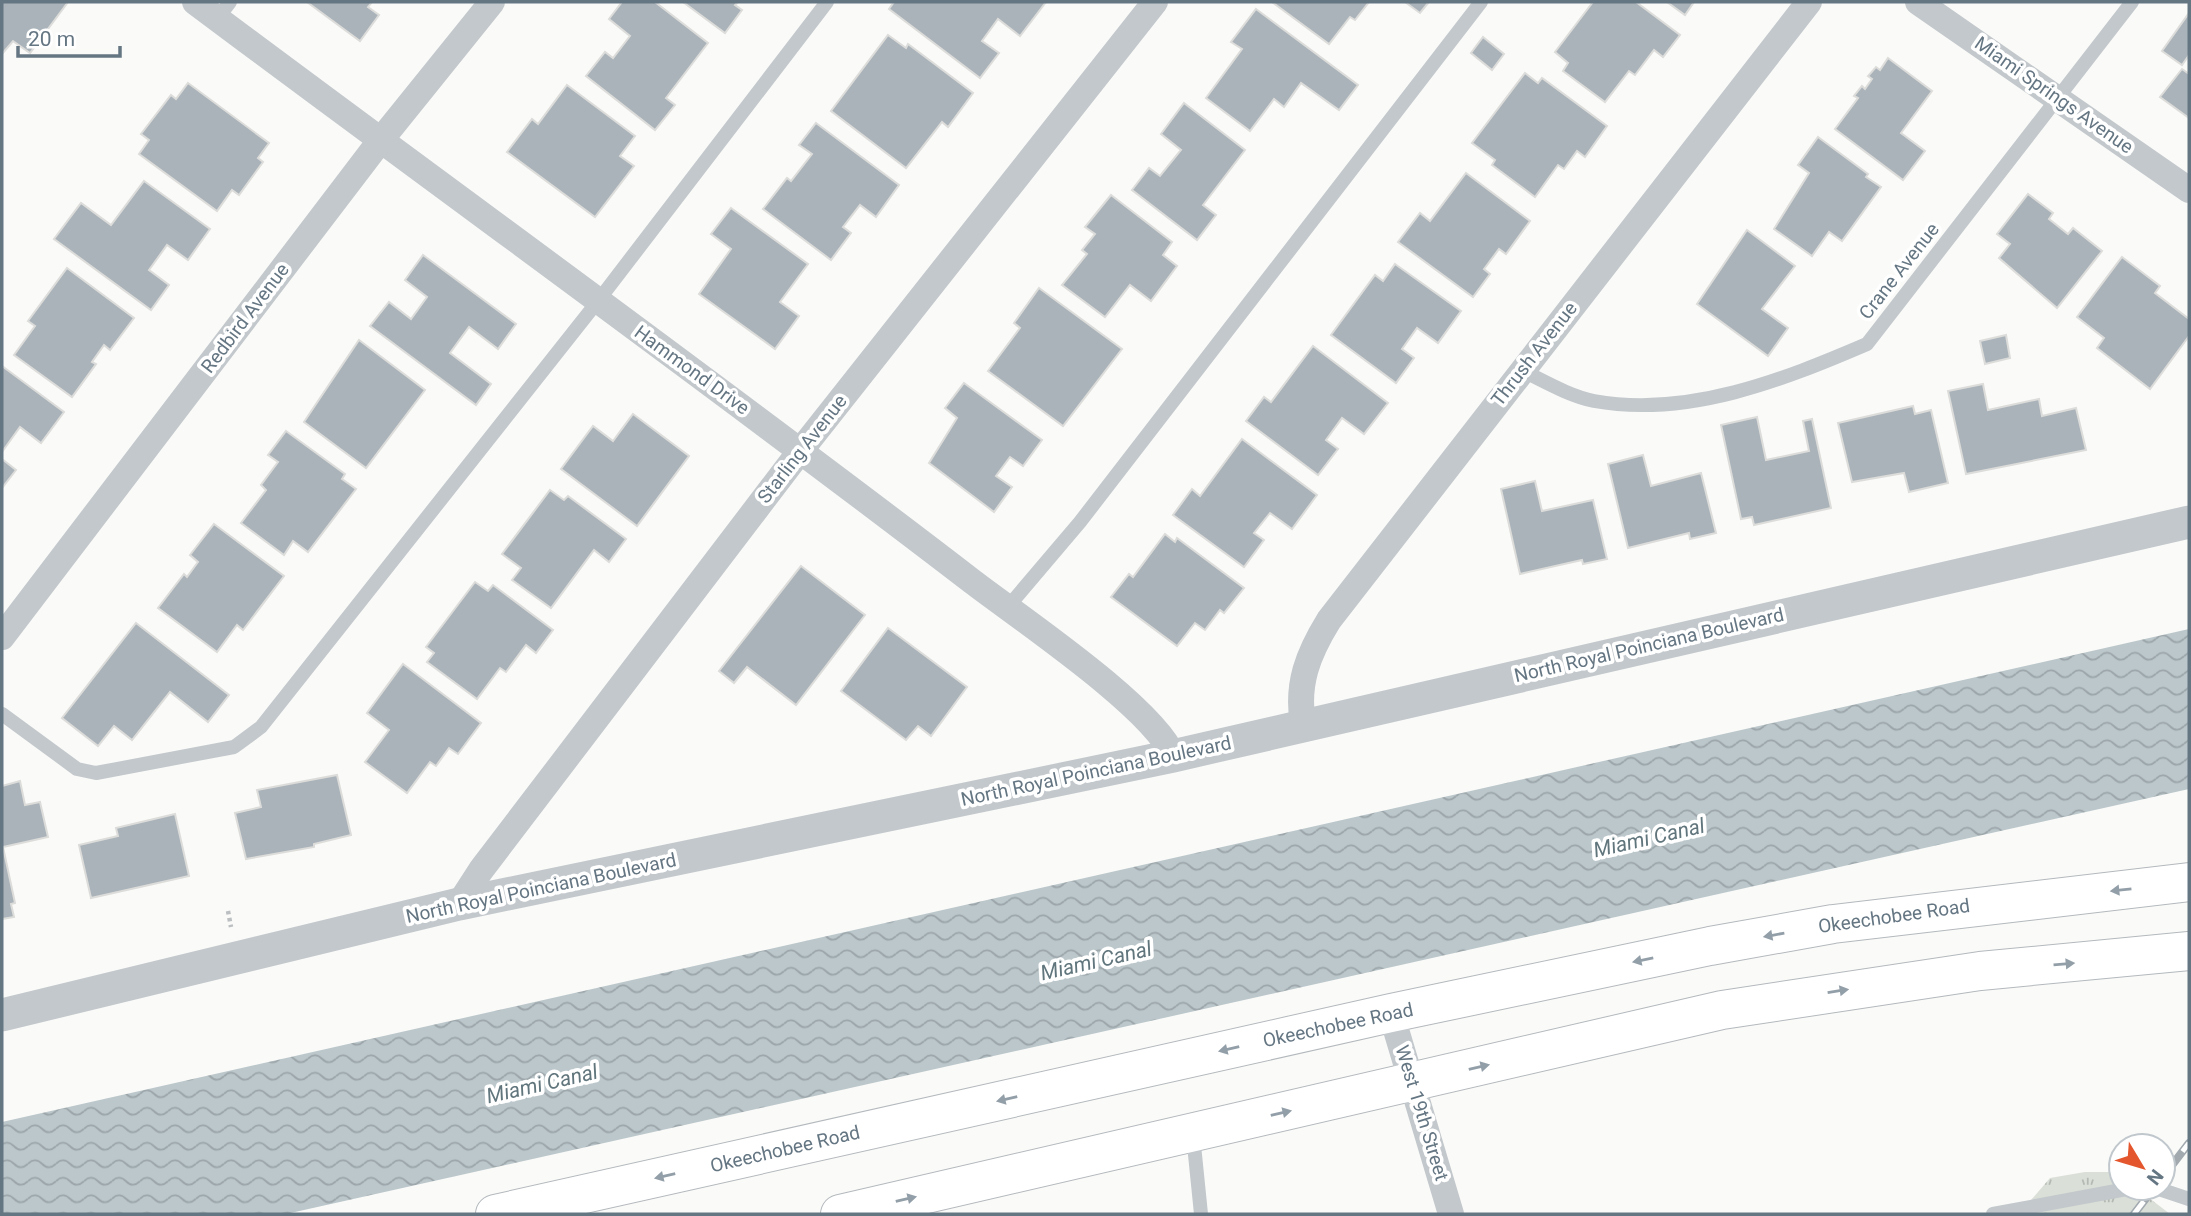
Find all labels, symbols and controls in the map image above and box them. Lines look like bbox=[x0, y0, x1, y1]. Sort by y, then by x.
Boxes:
scale bar bbox=[18, 14, 119, 58]
text: 20 m bbox=[28, 27, 75, 51]
street label: Miami Springs Avenue bbox=[1970, 32, 2138, 158]
street label: Crane Avenue bbox=[1854, 218, 1944, 324]
street label: Redbird Avenue bbox=[196, 259, 294, 377]
street label: Thrush Avenue bbox=[1486, 297, 1582, 411]
street label: Hammond Drive bbox=[630, 321, 754, 419]
street label: Starling Avenue bbox=[752, 390, 852, 508]
street label: North Royal Poinciana Boulevard bbox=[1512, 603, 1786, 687]
street label: North Royal Poinciana Boulevard bbox=[959, 731, 1233, 811]
water label: Miami Canal bbox=[1591, 813, 1708, 862]
street label: North Royal Poinciana Boulevard bbox=[404, 848, 678, 928]
one-way arrow bbox=[2110, 884, 2132, 895]
street label: Okeechobee Road bbox=[1817, 894, 1971, 938]
one-way arrow bbox=[1763, 929, 1785, 940]
water label: Miami Canal bbox=[1038, 936, 1155, 985]
one-way arrow bbox=[1632, 955, 1654, 966]
one-way arrow bbox=[2053, 958, 2075, 969]
one-way arrow bbox=[1827, 986, 1849, 997]
street label: Okeechobee Road bbox=[1261, 998, 1415, 1052]
street label: West 19th Street bbox=[1390, 1043, 1454, 1183]
one-way arrow bbox=[1218, 1044, 1240, 1055]
water label: Miami Canal bbox=[484, 1059, 601, 1108]
one-way arrow bbox=[1468, 1062, 1490, 1073]
one-way arrow bbox=[996, 1094, 1018, 1105]
one-way arrow bbox=[1270, 1108, 1292, 1119]
street label: Okeechobee Road bbox=[708, 1121, 862, 1177]
north arrow bbox=[2107, 1132, 2177, 1202]
text: N bbox=[2142, 1165, 2168, 1190]
one-way arrow bbox=[654, 1171, 676, 1182]
one-way arrow bbox=[895, 1193, 917, 1204]

